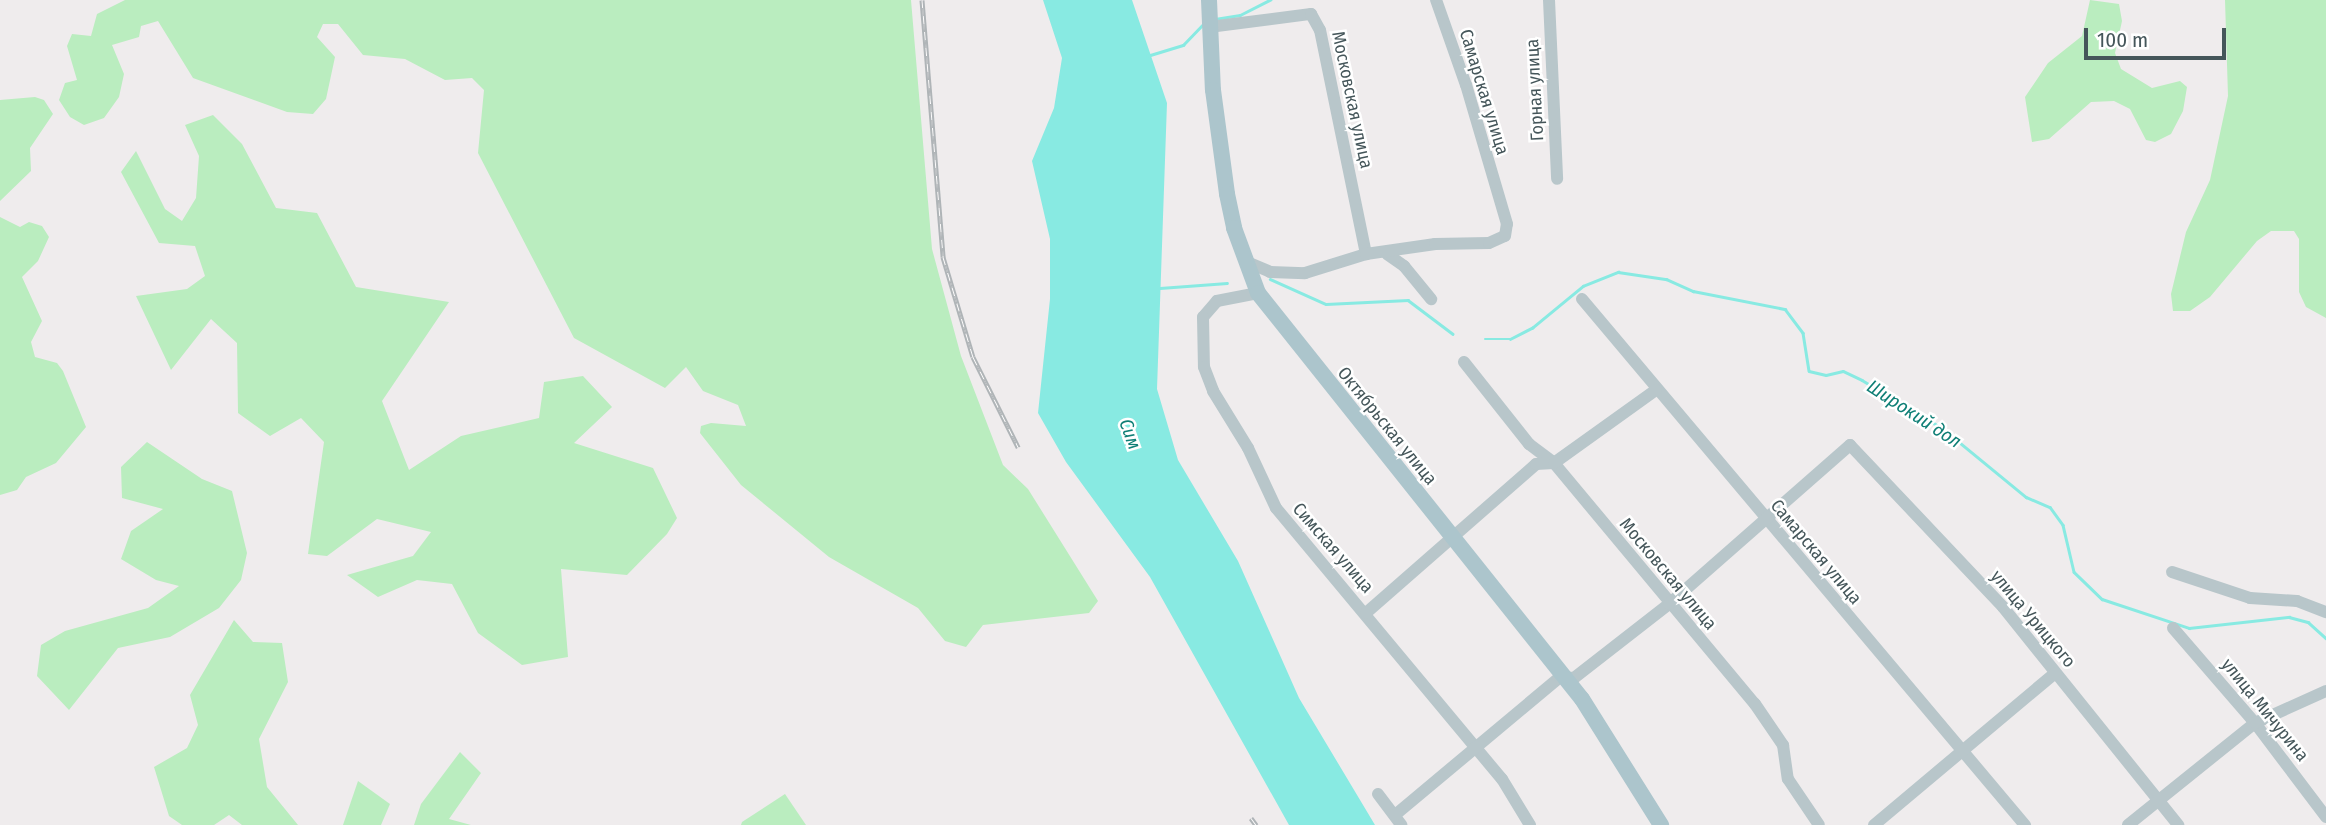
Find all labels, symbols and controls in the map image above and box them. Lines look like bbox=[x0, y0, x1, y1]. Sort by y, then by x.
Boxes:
scale bar bbox=[2088, 14, 2230, 58]
street label: Самарская улица bbox=[1455, 27, 1513, 157]
text: 100 m bbox=[2097, 27, 2148, 53]
street label: Московская улица bbox=[1327, 29, 1377, 171]
street label: Горная улица bbox=[1522, 38, 1548, 142]
street label: Октябрьская улица bbox=[1333, 363, 1441, 489]
water label: Широкий дол bbox=[1863, 375, 1965, 453]
water label: Сим bbox=[1114, 416, 1146, 452]
street label: Самарская улица bbox=[1766, 495, 1866, 609]
street label: Симская улица bbox=[1288, 498, 1378, 598]
street label: Московская улица bbox=[1615, 514, 1721, 634]
street label: улица Урицкого bbox=[1986, 566, 2080, 672]
street label: улица Мичурина bbox=[2217, 654, 2313, 766]

